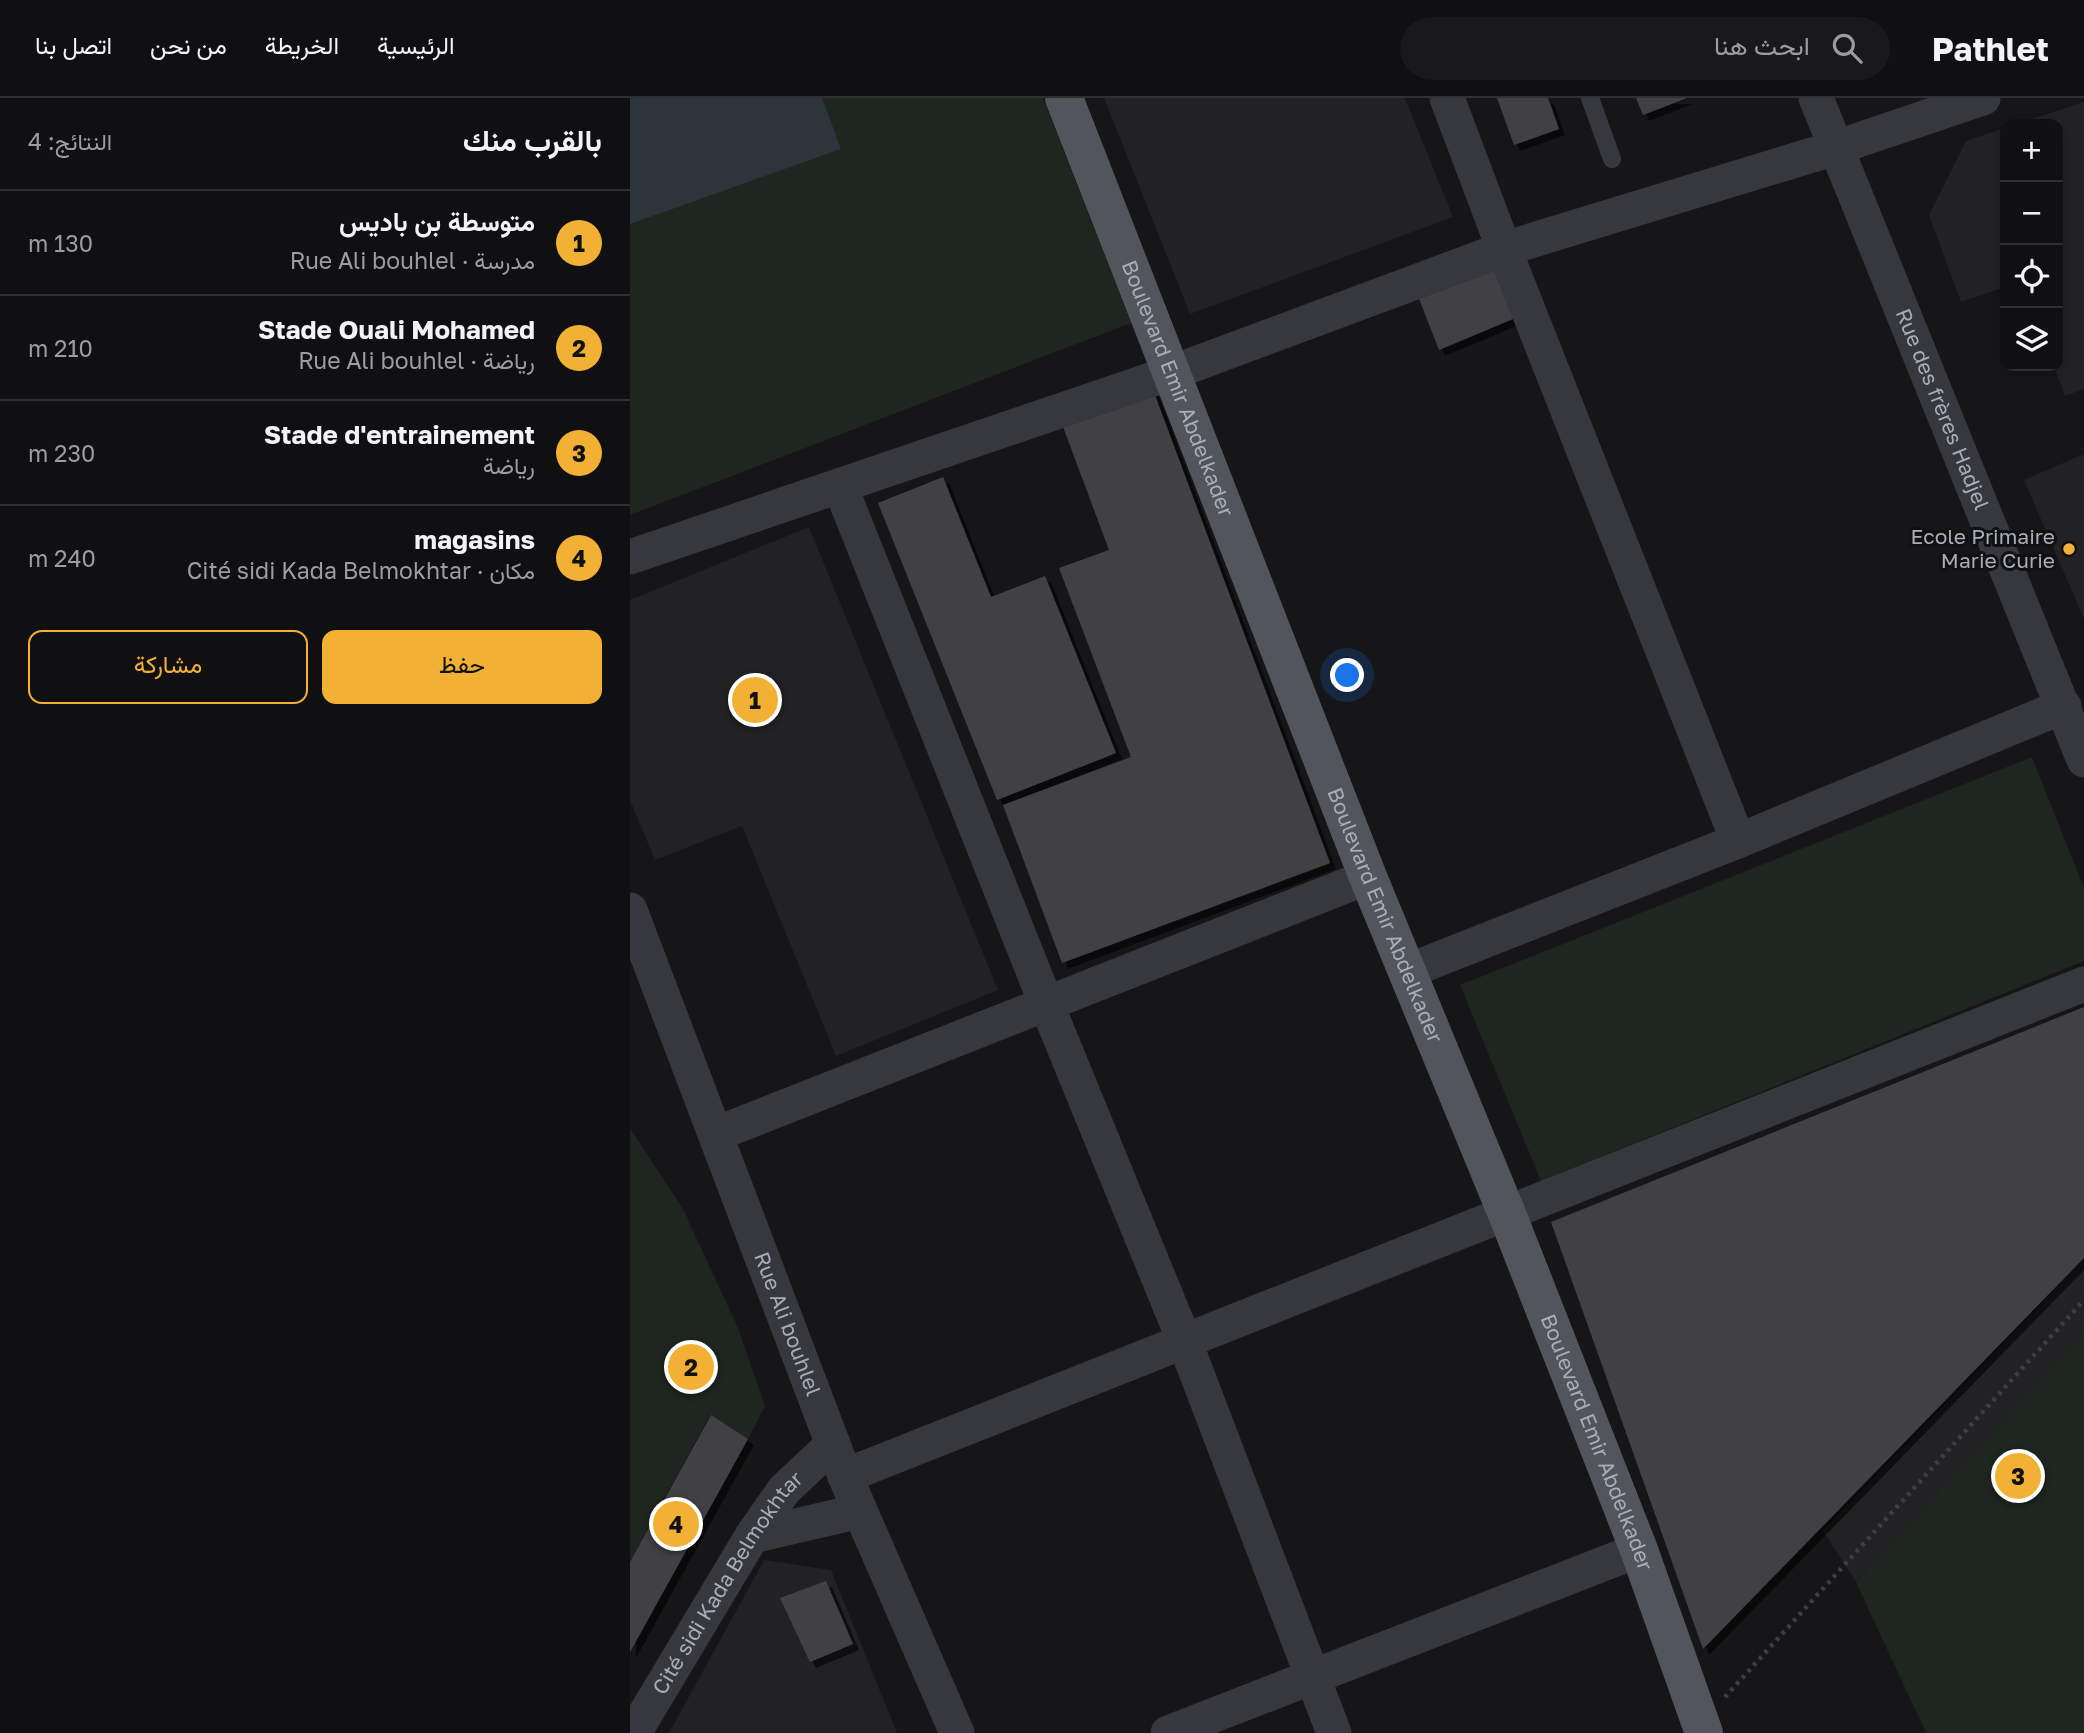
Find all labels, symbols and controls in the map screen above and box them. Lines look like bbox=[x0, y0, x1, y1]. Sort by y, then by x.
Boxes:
search box bbox=[1400, 17, 1890, 80]
icon: search bbox=[1828, 29, 1866, 67]
text: Pathlet bbox=[1932, 29, 2049, 68]
text: اتصل بنا bbox=[35, 30, 112, 59]
text: من نحن bbox=[150, 30, 227, 59]
text: الخريطة bbox=[265, 30, 339, 59]
text: الرئيسية bbox=[377, 30, 455, 59]
text: ابحث هنا bbox=[1714, 30, 1810, 61]
map controls bbox=[2000, 119, 2063, 371]
button: + bbox=[2000, 119, 2063, 182]
text: بالقرب منك bbox=[463, 122, 602, 158]
text: النتائج: 4 bbox=[28, 127, 112, 155]
button: − bbox=[2000, 182, 2063, 245]
text: متوسطة بن باديس bbox=[339, 206, 535, 237]
text: 130 m bbox=[28, 229, 93, 257]
text: 1 bbox=[573, 229, 585, 257]
button: locate bbox=[2000, 245, 2063, 308]
text: مدرسة · Rue Ali bouhlel bbox=[290, 246, 535, 274]
street label: Boulevard Emir Abdelkader bbox=[1117, 256, 1240, 520]
street label: Rue des frères Hadjel bbox=[1891, 304, 1995, 514]
button: layers bbox=[2000, 308, 2063, 371]
text: Stade Ouali Mohamed bbox=[258, 314, 535, 345]
text: 210 m bbox=[28, 334, 93, 362]
text: 2 bbox=[572, 334, 586, 362]
text: رياضة · Rue Ali bouhlel bbox=[298, 346, 535, 374]
text: Stade d'entrainement bbox=[264, 419, 535, 450]
text: 230 m bbox=[28, 439, 95, 467]
text: 3 bbox=[572, 439, 586, 467]
text: رياضة bbox=[483, 451, 535, 479]
place label: Ecole Primaire Marie Curie bbox=[1911, 523, 2055, 573]
text: magasins bbox=[414, 524, 535, 555]
marker: Ecole Primaire Marie Curie bbox=[2061, 541, 2077, 557]
text: 240 m bbox=[28, 544, 96, 572]
text: 4 bbox=[572, 544, 586, 572]
text: مكان · Cité sidi Kada Belmokhtar bbox=[187, 556, 535, 584]
button: مشاركة bbox=[28, 630, 308, 704]
button: حفظ bbox=[322, 630, 602, 704]
your location bbox=[1330, 658, 1364, 692]
pin: 1 bbox=[732, 674, 778, 726]
street label: Boulevard Emir Abdelkader bbox=[1322, 784, 1449, 1046]
street label: Rue Ali bouhlel bbox=[749, 1248, 827, 1399]
street label: Boulevard Emir Abdelkader bbox=[1536, 1310, 1659, 1574]
pin: 2 bbox=[668, 1341, 714, 1393]
pin: 3 bbox=[1995, 1450, 2041, 1502]
street label: Cité sidi Kada Belmokhtar bbox=[646, 1465, 808, 1699]
pin: 4 bbox=[653, 1498, 699, 1550]

